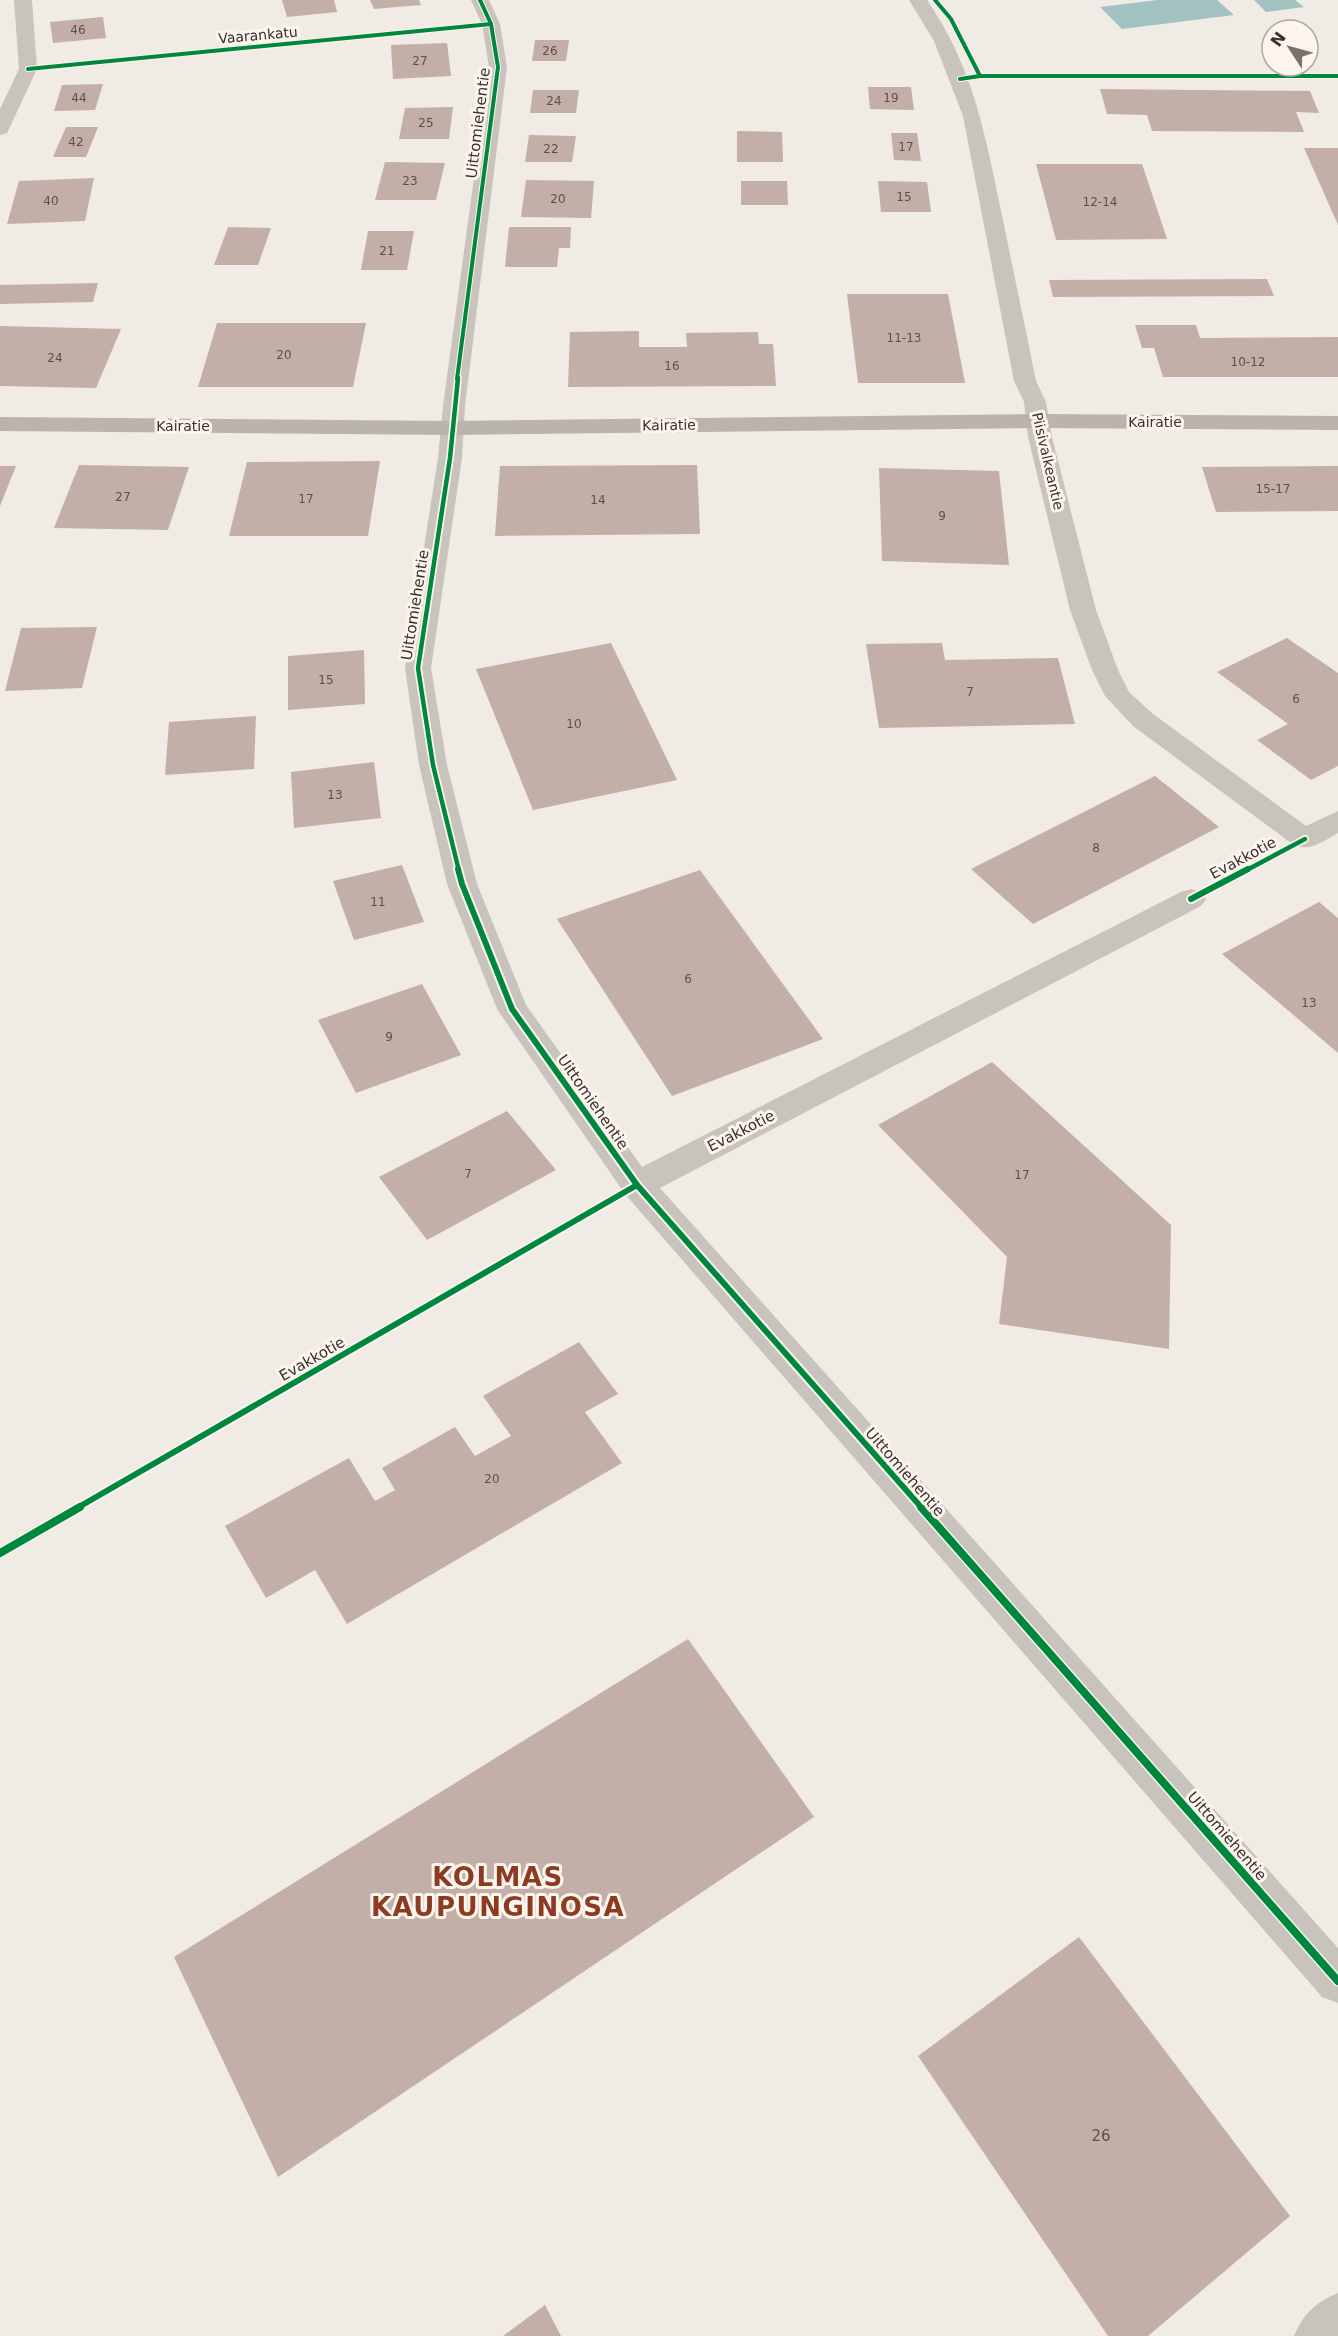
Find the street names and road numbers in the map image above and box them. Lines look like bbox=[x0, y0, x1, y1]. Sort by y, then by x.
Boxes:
street label: Vaarankatu bbox=[218, 24, 298, 46]
street label: Uittomiehentie bbox=[462, 67, 494, 179]
street label: Piisivalkeantie bbox=[1029, 411, 1067, 511]
street label: Kairatie bbox=[1128, 414, 1182, 430]
street label: Kairatie bbox=[642, 417, 696, 433]
street label: Kairatie bbox=[156, 418, 210, 434]
street label: Uittomiehentie bbox=[397, 548, 433, 662]
street label: Evakkotie bbox=[1207, 833, 1279, 883]
street label: Uittomiehentie bbox=[554, 1051, 632, 1153]
street label: Evakkotie bbox=[704, 1106, 778, 1156]
street label: Evakkotie bbox=[276, 1333, 348, 1385]
street label: Uittomiehentie bbox=[862, 1424, 948, 1520]
street label: Uittomiehentie bbox=[1184, 1788, 1270, 1884]

